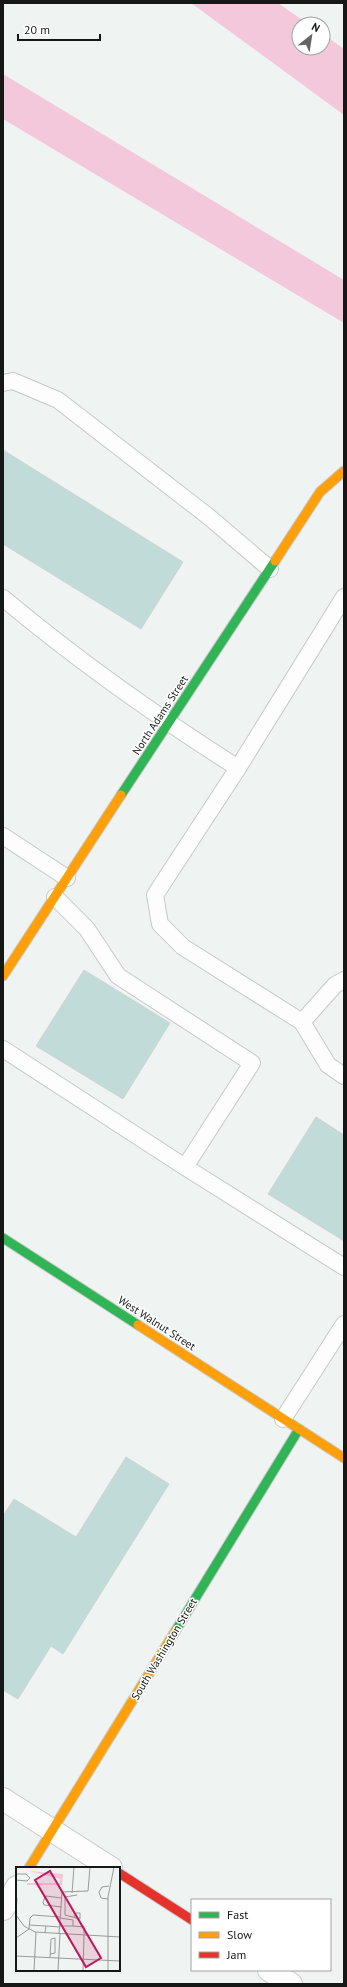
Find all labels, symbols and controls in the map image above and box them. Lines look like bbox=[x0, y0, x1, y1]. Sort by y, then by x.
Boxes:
scale bar bbox=[18, 16, 100, 42]
north arrow bbox=[291, 16, 331, 56]
text: N bbox=[309, 19, 323, 35]
text: 20 m bbox=[24, 22, 50, 37]
street label: North Adams Street bbox=[129, 672, 191, 757]
street label: West Walnut Street bbox=[116, 1293, 199, 1353]
street label: South Washington Street bbox=[128, 1595, 200, 1702]
inset map bbox=[16, 1867, 120, 1971]
legend bbox=[191, 1899, 331, 1971]
text: Fast bbox=[227, 1907, 248, 1922]
text: Slow bbox=[227, 1927, 252, 1942]
text: Jam bbox=[226, 1947, 246, 1962]

